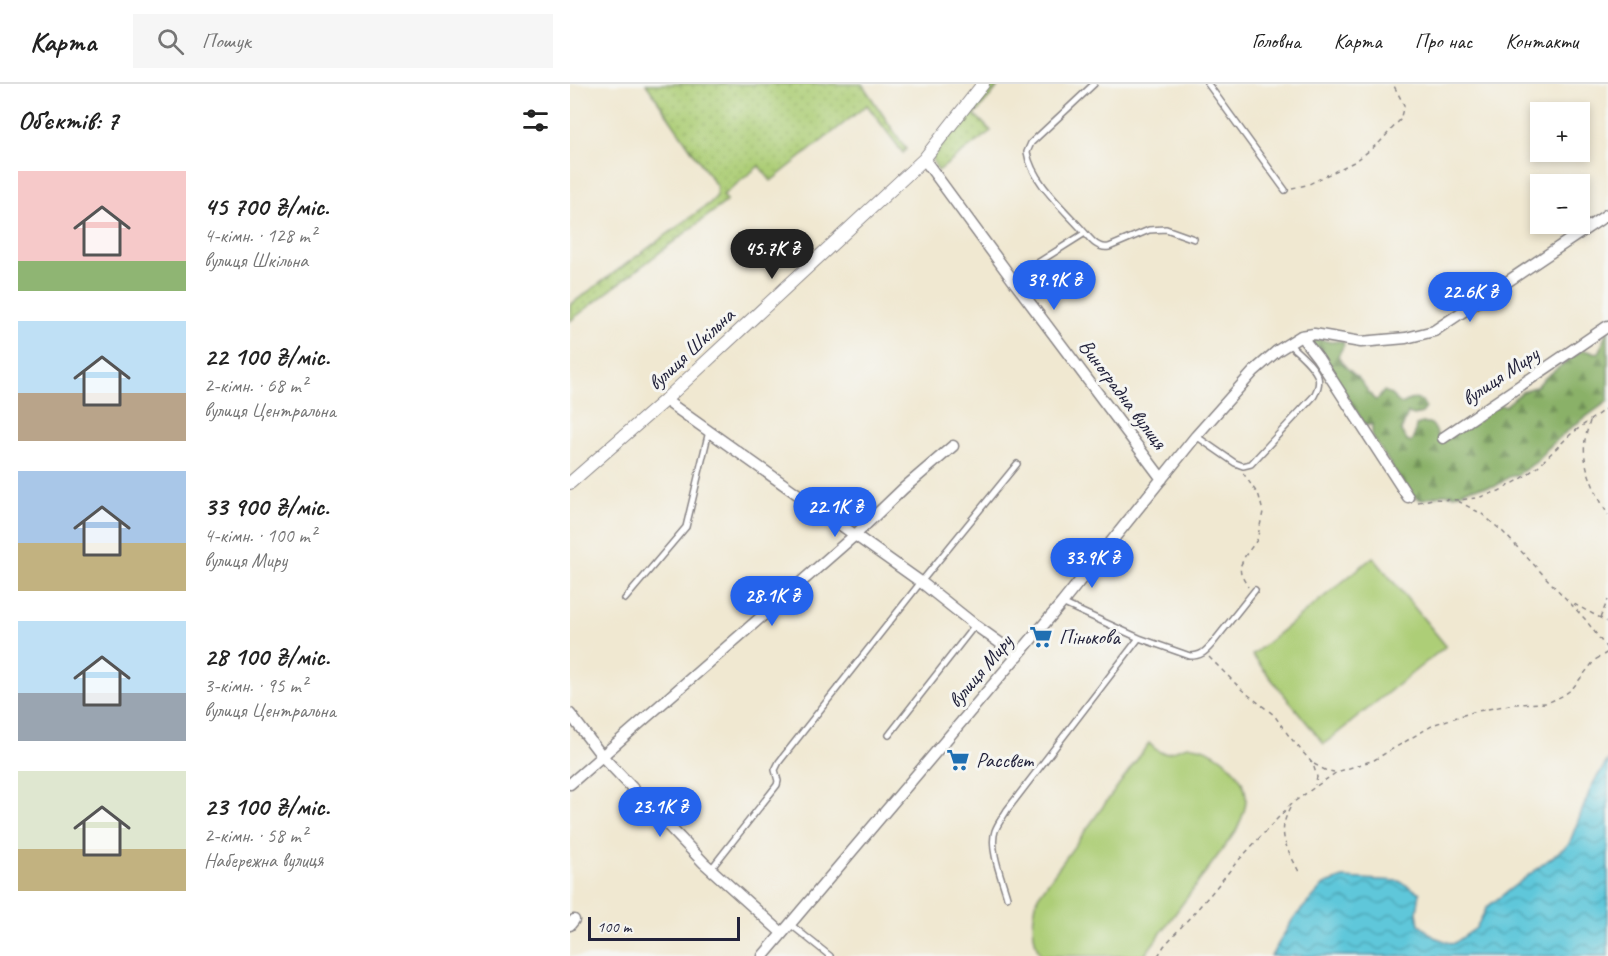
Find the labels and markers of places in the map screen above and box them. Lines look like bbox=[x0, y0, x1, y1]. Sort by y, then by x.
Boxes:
pin: 45.7K ₴ bbox=[717, 229, 827, 280]
pin: 39.9K ₴ bbox=[999, 260, 1109, 311]
pin: 22.6K ₴ bbox=[1415, 272, 1525, 323]
pin: 22.1K ₴ bbox=[780, 487, 890, 538]
pin: 33.9K ₴ bbox=[1037, 538, 1147, 589]
pin: 28.1K ₴ bbox=[717, 576, 827, 627]
supermarket icon: Пінькова bbox=[1028, 624, 1054, 650]
place label: Пінькова bbox=[1059, 624, 1121, 650]
supermarket icon: Рассвет bbox=[945, 747, 971, 773]
place label: Рассвет bbox=[976, 747, 1034, 773]
pin: 23.1K ₴ bbox=[605, 787, 715, 838]

